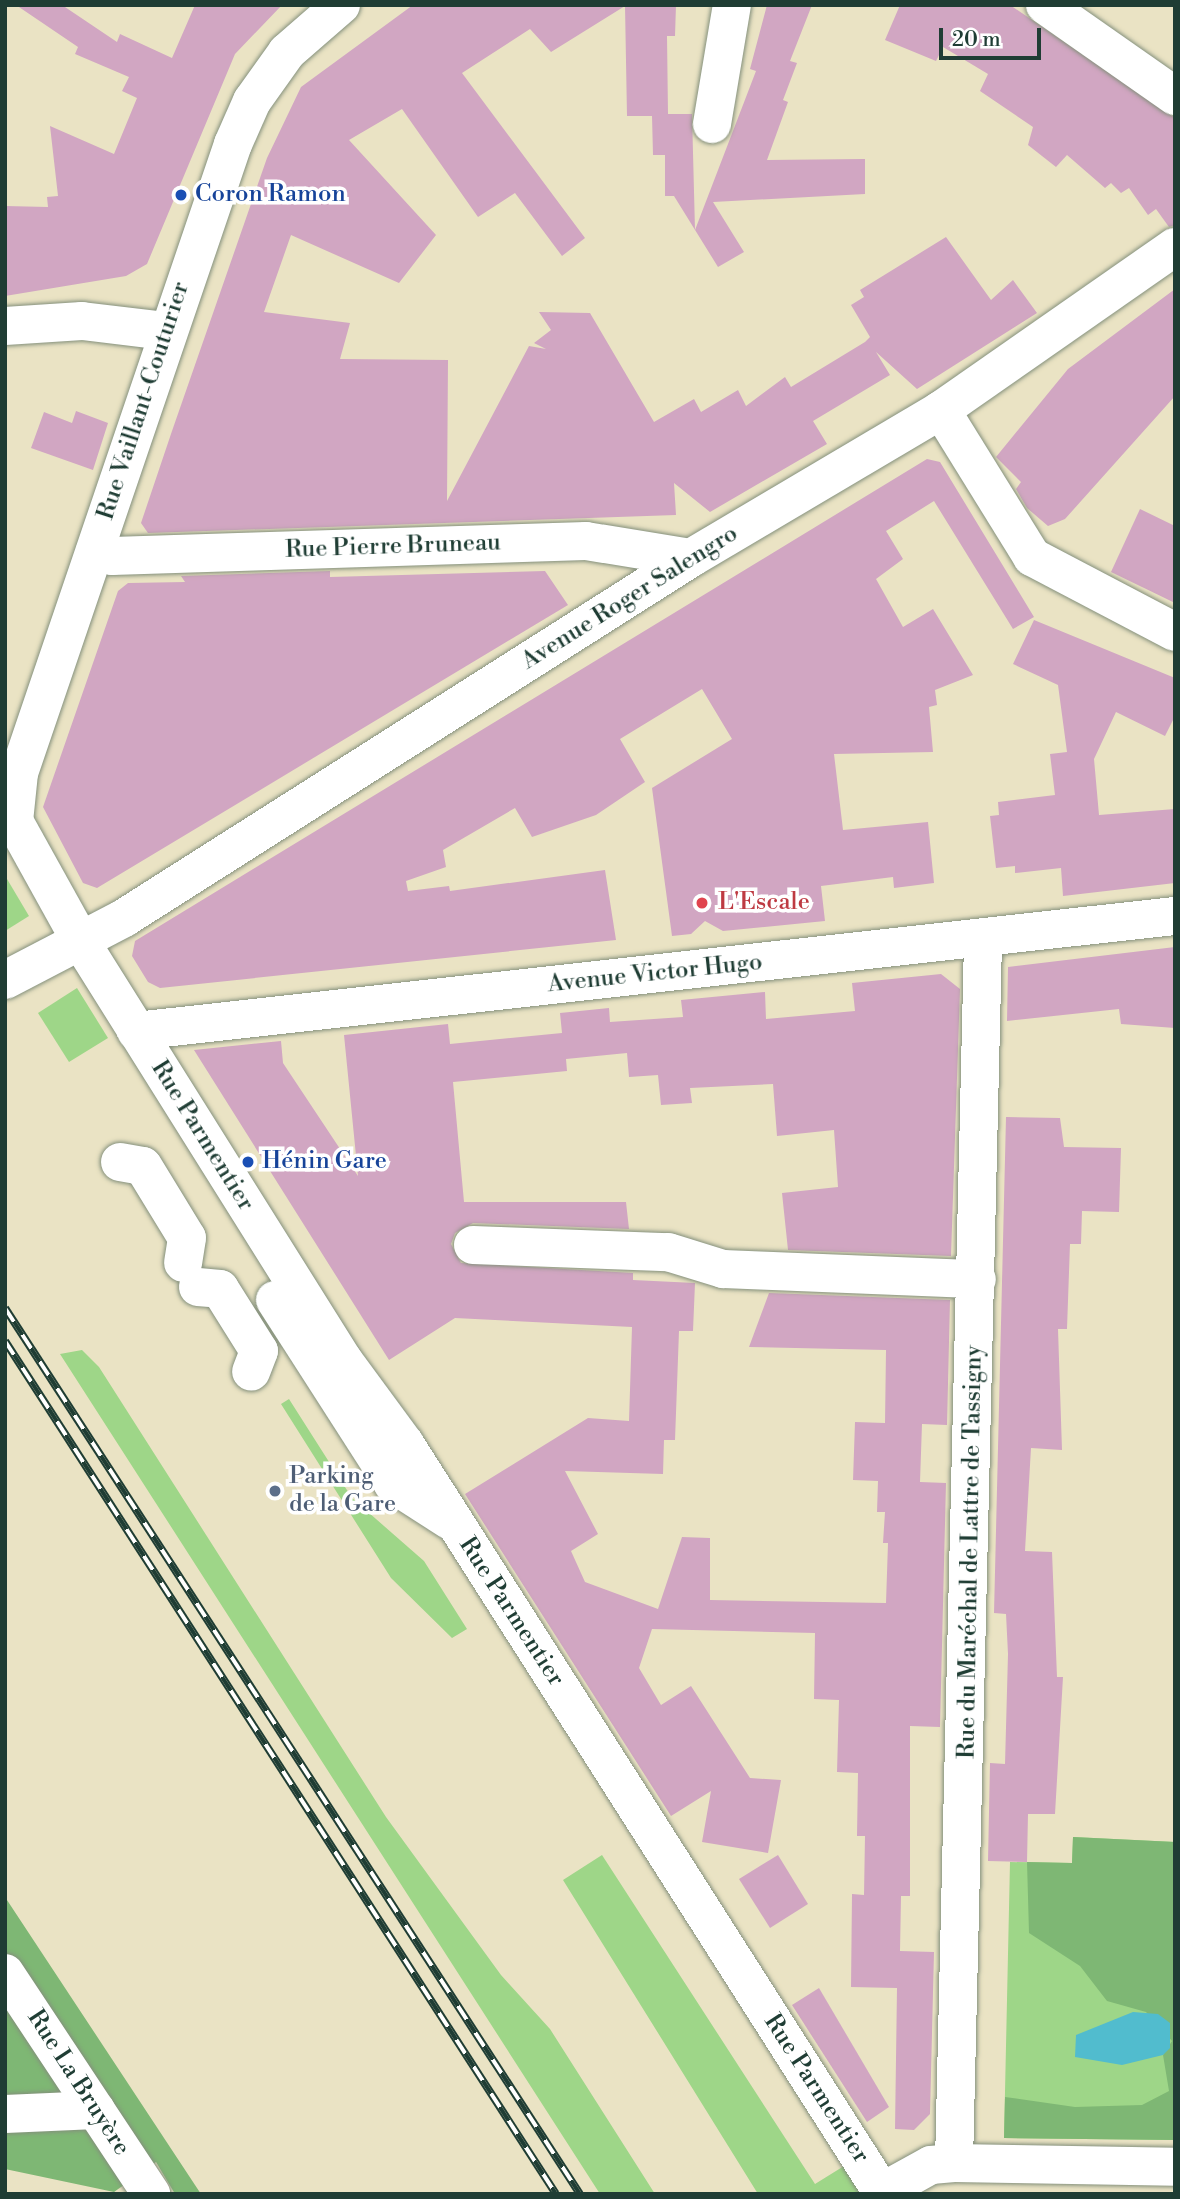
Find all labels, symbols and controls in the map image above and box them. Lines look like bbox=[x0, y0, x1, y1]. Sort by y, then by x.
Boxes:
scale bar bbox=[942, 14, 1044, 58]
text: 20 m bbox=[952, 27, 1001, 53]
place label: Coron Ramon bbox=[195, 181, 346, 209]
marker: Coron Ramon bbox=[173, 187, 189, 203]
street label: Rue Vaillant-Couturier bbox=[92, 278, 196, 524]
street label: Avenue Roger Salengro bbox=[517, 520, 743, 676]
street label: Rue Pierre Bruneau bbox=[285, 529, 501, 565]
place label: L'Escale bbox=[718, 889, 810, 917]
marker: L'Escale bbox=[692, 893, 712, 913]
street label: Avenue Victor Hugo bbox=[546, 948, 764, 1000]
street label: Rue Parmentier bbox=[144, 1056, 260, 1216]
place label: Hénin Gare bbox=[262, 1148, 387, 1176]
marker: Hénin Gare bbox=[240, 1154, 256, 1170]
street label: Rue du Maréchal de Lattre de Tassigny bbox=[953, 1345, 989, 1759]
place label: Parking de la Gare bbox=[289, 1463, 396, 1519]
marker: Parking de la Gare bbox=[267, 1483, 283, 1499]
street label: Rue Parmentier bbox=[452, 1532, 570, 1692]
street label: Rue La Bruyère bbox=[20, 2005, 136, 2161]
street label: Rue Parmentier bbox=[757, 2009, 875, 2169]

